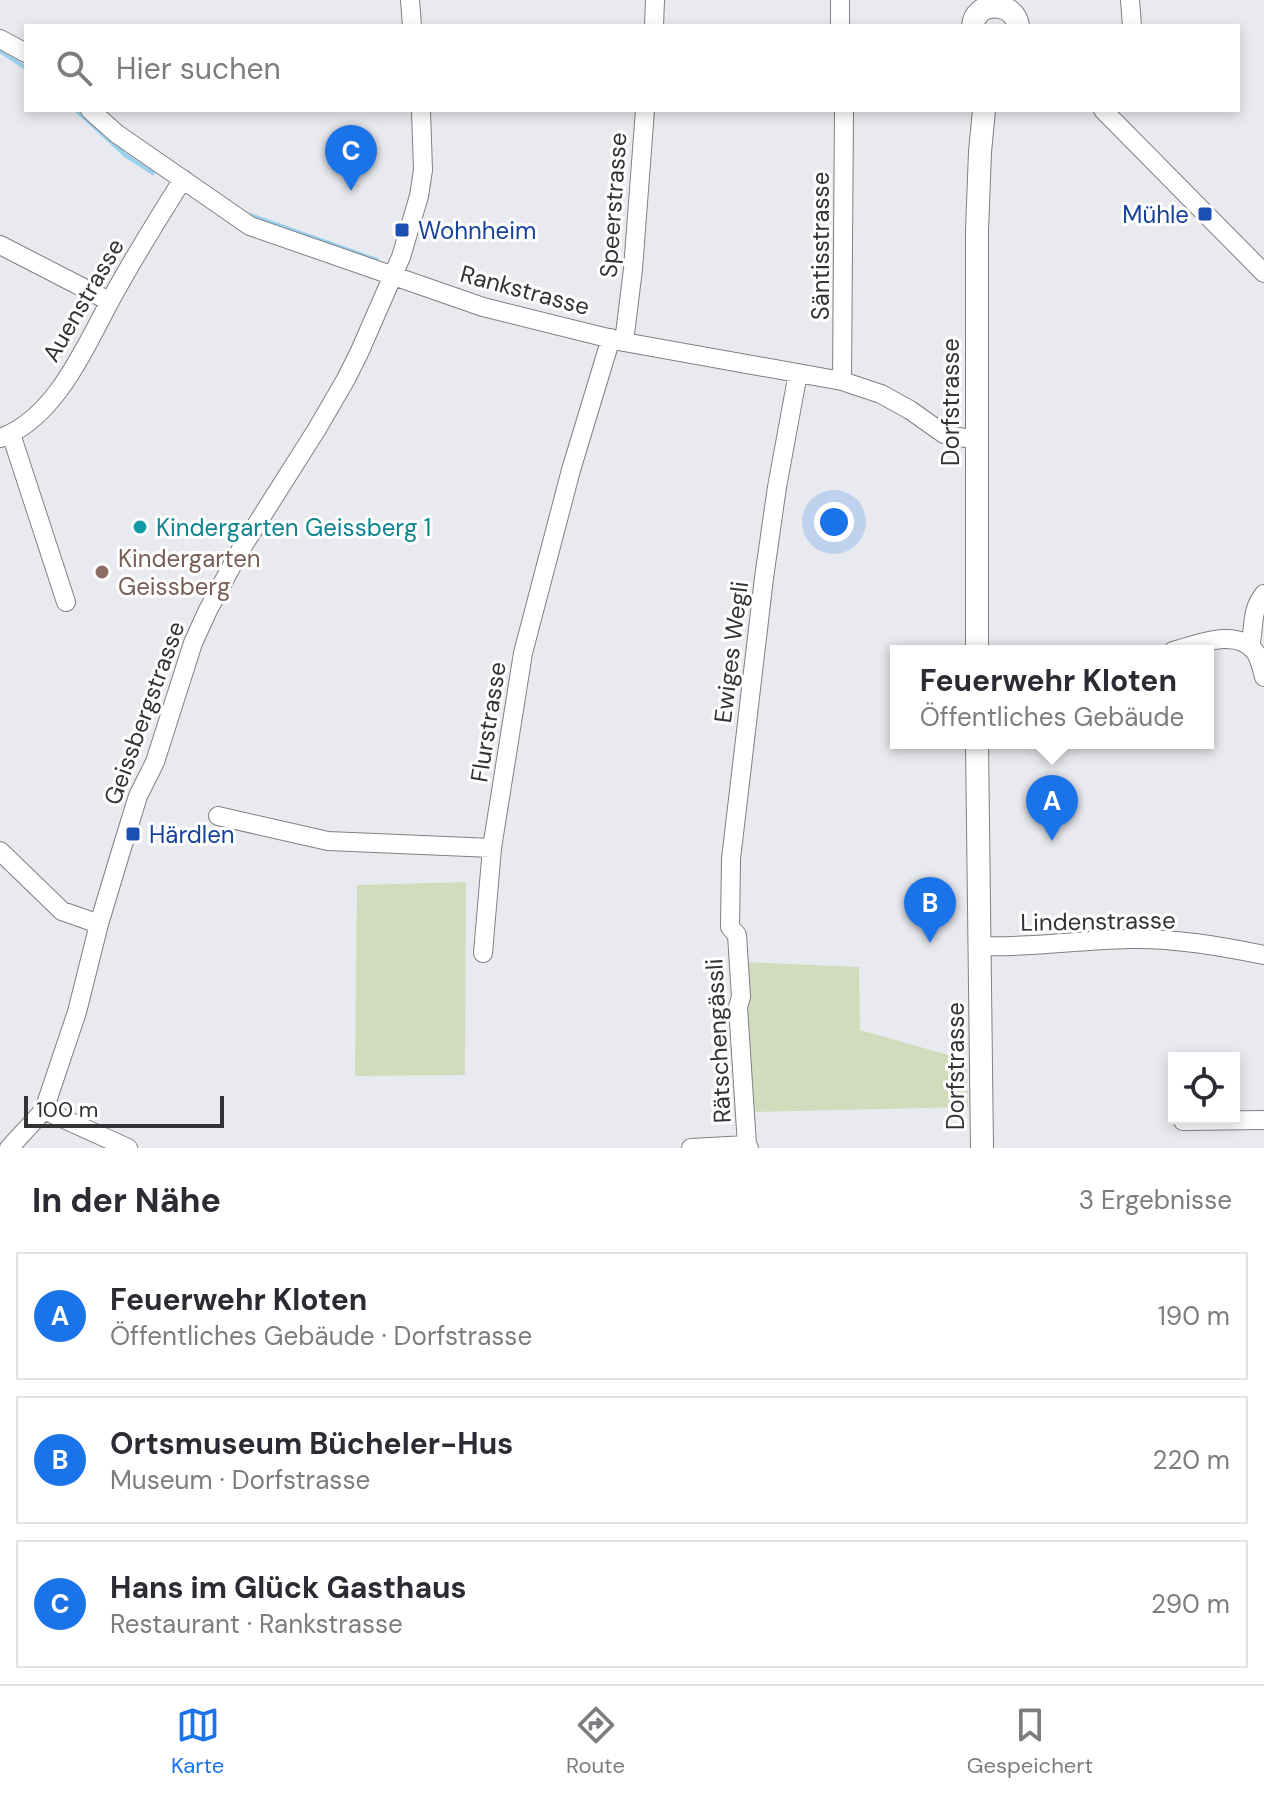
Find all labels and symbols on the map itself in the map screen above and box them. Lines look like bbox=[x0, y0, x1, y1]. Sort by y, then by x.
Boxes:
pin: C bbox=[325, 125, 377, 191]
street label: Speerstrasse bbox=[592, 131, 634, 279]
street label: Säntisstrasse bbox=[805, 172, 836, 320]
place label: Mühle bbox=[1122, 199, 1189, 230]
marker: Mühle bbox=[1196, 205, 1214, 223]
place label: Wohnheim bbox=[418, 215, 536, 246]
marker: Wohnheim bbox=[393, 221, 411, 239]
street label: Auenstrasse bbox=[35, 233, 131, 367]
street label: Rankstrasse bbox=[457, 258, 593, 322]
street label: Dorfstrasse bbox=[935, 338, 966, 466]
your location bbox=[814, 502, 854, 542]
place label: Kindergarten Geissberg 1 bbox=[156, 512, 431, 543]
marker: Kindergarten Geissberg 1 bbox=[131, 518, 149, 536]
place label: Kindergarten Geissberg bbox=[118, 543, 261, 602]
marker: Kindergarten Geissberg bbox=[93, 563, 111, 581]
street label: Ewiges Wegli bbox=[707, 579, 755, 725]
street label: Geissbergstrasse bbox=[96, 617, 192, 809]
street label: Flurstrasse bbox=[463, 660, 513, 784]
pin: A bbox=[1026, 775, 1078, 841]
place label: Härdlen bbox=[149, 819, 235, 850]
marker: Härdlen bbox=[124, 825, 142, 843]
pin: B bbox=[904, 877, 956, 943]
street label: Lindenstrasse bbox=[1020, 904, 1176, 938]
street label: Rätschengässli bbox=[698, 958, 738, 1124]
street label: Dorfstrasse bbox=[940, 1002, 971, 1130]
scale bar bbox=[24, 1092, 224, 1128]

